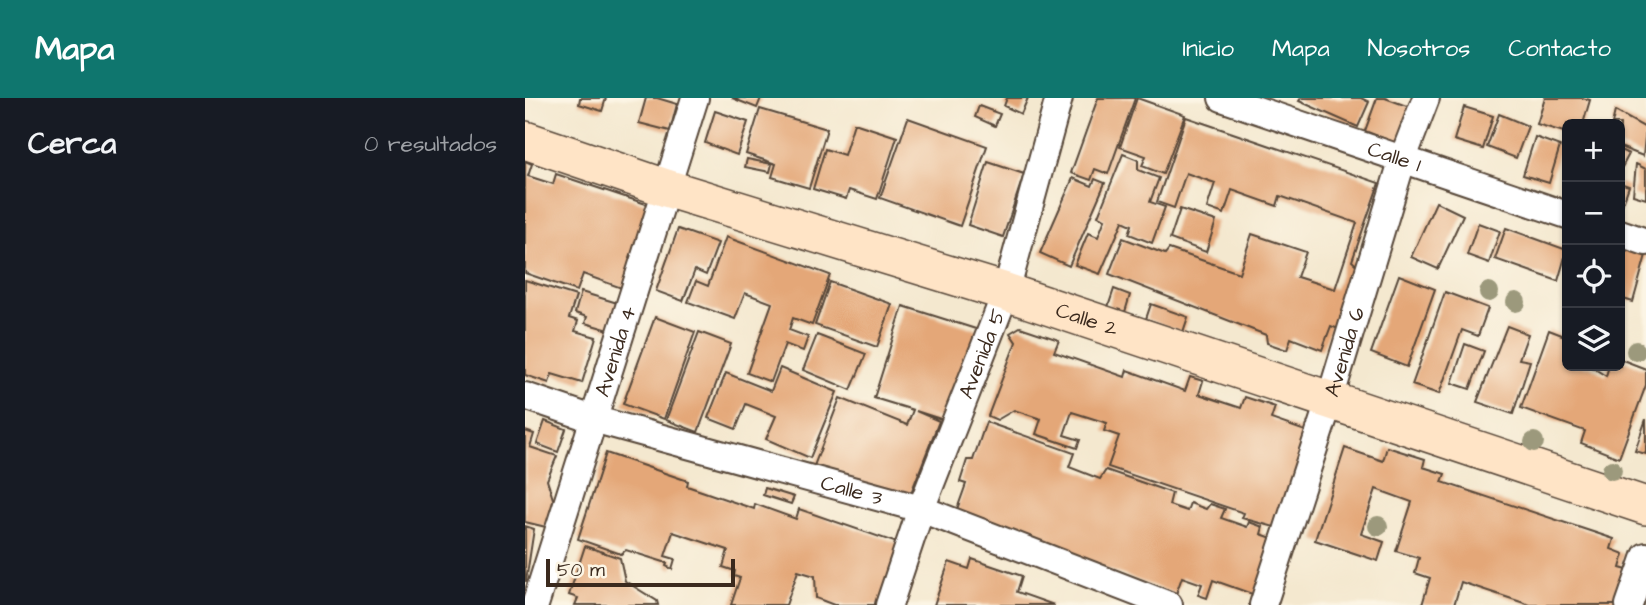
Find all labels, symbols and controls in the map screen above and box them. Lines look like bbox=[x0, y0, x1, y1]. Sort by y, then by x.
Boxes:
text: Mapa bbox=[35, 26, 114, 72]
text: Inicio bbox=[1182, 32, 1234, 66]
text: Mapa bbox=[1272, 32, 1330, 66]
text: Nosotros bbox=[1368, 32, 1470, 66]
text: Contacto bbox=[1508, 32, 1611, 66]
map controls bbox=[1562, 119, 1625, 371]
button: + bbox=[1562, 119, 1625, 182]
text: Cerca bbox=[28, 123, 116, 165]
text: 0 resultados bbox=[364, 128, 497, 160]
street label: Calle 1 bbox=[1364, 134, 1425, 179]
button: − bbox=[1562, 182, 1625, 245]
button: locate bbox=[1562, 245, 1625, 308]
street label: Calle 2 bbox=[1052, 295, 1122, 343]
street label: Avenida 4 bbox=[587, 302, 643, 400]
street label: Avenida 6 bbox=[1317, 303, 1372, 400]
street label: Avenida 5 bbox=[951, 304, 1013, 403]
button: layers bbox=[1562, 308, 1625, 371]
street label: Calle 3 bbox=[818, 468, 886, 512]
scale bar bbox=[546, 556, 735, 588]
text: 50 m bbox=[557, 557, 605, 584]

